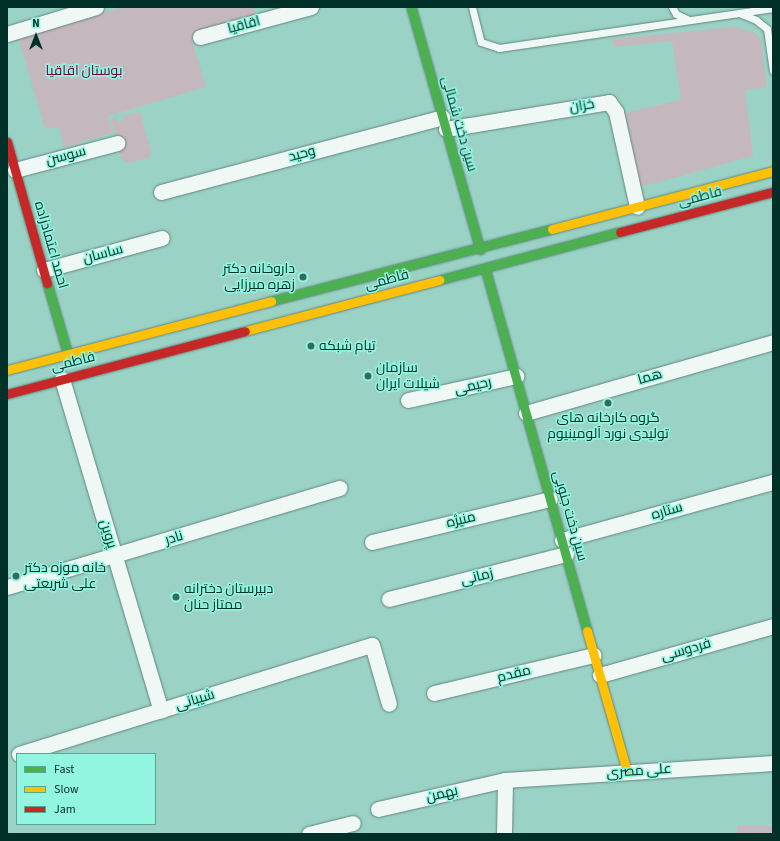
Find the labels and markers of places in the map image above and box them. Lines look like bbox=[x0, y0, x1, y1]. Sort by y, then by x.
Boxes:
place label: داروخانه دکتر زهره میرزایی bbox=[223, 261, 295, 294]
marker: داروخانه دکتر زهره میرزایی bbox=[298, 272, 308, 282]
place label: تیام شبکه bbox=[319, 338, 376, 354]
marker: تیام شبکه bbox=[306, 341, 316, 351]
place label: سازمان شیلات ایران bbox=[376, 360, 440, 392]
marker: سازمان شیلات ایران bbox=[363, 371, 373, 381]
marker: گروه کارخانه های تولیدی نورد آلومینیوم bbox=[603, 398, 613, 408]
place label: گروه کارخانه های تولیدی نورد آلومینیوم bbox=[547, 410, 669, 442]
place label: خانه موزه دکتر علی شریعتی bbox=[24, 560, 106, 592]
marker: خانه موزه دکتر علی شریعتی bbox=[11, 571, 21, 581]
place label: دبیرستان دخترانه ممتاز حنان bbox=[184, 581, 273, 614]
marker: دبیرستان دخترانه ممتاز حنان bbox=[171, 592, 181, 602]

